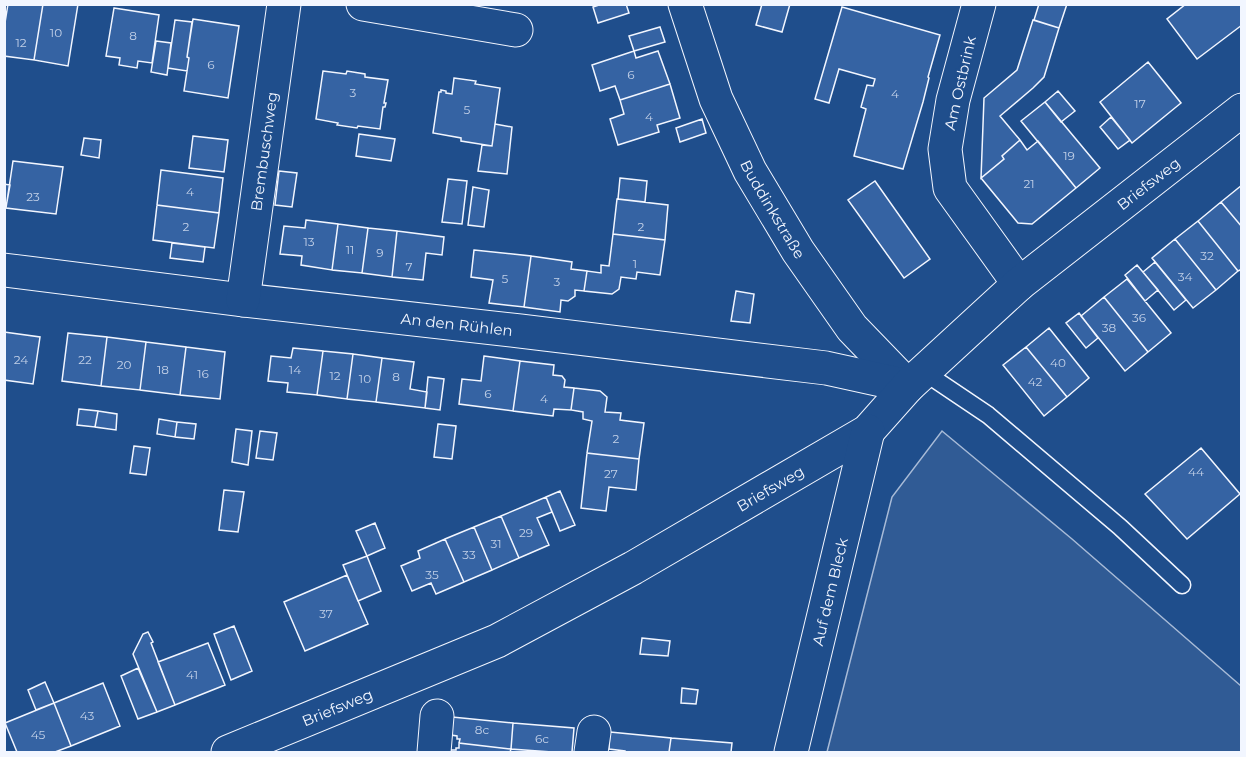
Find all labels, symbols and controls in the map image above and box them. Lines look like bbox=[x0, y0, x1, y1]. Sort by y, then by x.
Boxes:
house number: 10 bbox=[50, 25, 62, 40]
house number: 8 bbox=[129, 28, 137, 43]
street label: Am Ostbrink bbox=[940, 34, 980, 132]
house number: 12 bbox=[15, 35, 27, 50]
house number: 6 bbox=[207, 57, 215, 72]
house number: 6 bbox=[627, 67, 635, 82]
house number: 3 bbox=[350, 85, 357, 100]
house number: 4 bbox=[891, 86, 899, 101]
street label: Brembuschweg bbox=[246, 90, 281, 212]
house number: 17 bbox=[1134, 96, 1146, 111]
house number: 5 bbox=[464, 102, 471, 117]
house number: 4 bbox=[645, 109, 653, 124]
house number: 19 bbox=[1063, 148, 1075, 163]
street label: Briefsweg bbox=[1113, 153, 1183, 214]
street label: Buddinkstraße bbox=[737, 157, 810, 262]
house number: 21 bbox=[1023, 176, 1035, 191]
house number: 4 bbox=[186, 184, 194, 199]
house number: 23 bbox=[26, 189, 40, 204]
house number: 2 bbox=[183, 219, 190, 234]
house number: 2 bbox=[638, 219, 645, 234]
house number: 13 bbox=[303, 234, 315, 249]
house number: 11 bbox=[346, 242, 354, 257]
house number: 9 bbox=[376, 245, 384, 260]
house number: 32 bbox=[1200, 248, 1214, 263]
house number: 1 bbox=[633, 256, 637, 271]
house number: 7 bbox=[405, 259, 413, 274]
house number: 34 bbox=[1178, 269, 1192, 284]
house number: 5 bbox=[502, 271, 509, 286]
house number: 3 bbox=[554, 274, 561, 289]
street label: An den Rühlen bbox=[400, 308, 514, 340]
house number: 36 bbox=[1132, 310, 1146, 325]
house number: 38 bbox=[1102, 320, 1117, 335]
house number: 24 bbox=[14, 352, 28, 367]
house number: 22 bbox=[78, 352, 92, 367]
house number: 40 bbox=[1050, 355, 1066, 370]
house number: 20 bbox=[117, 357, 131, 372]
house number: 18 bbox=[157, 362, 169, 377]
house number: 14 bbox=[289, 362, 301, 377]
house number: 16 bbox=[197, 366, 209, 381]
house number: 12 bbox=[329, 368, 341, 383]
house number: 8 bbox=[392, 369, 400, 384]
house number: 10 bbox=[359, 371, 371, 386]
house number: 42 bbox=[1028, 374, 1043, 389]
house number: 6 bbox=[484, 386, 492, 401]
house number: 4 bbox=[540, 391, 548, 406]
house number: 2 bbox=[613, 431, 620, 446]
street label: Briefsweg bbox=[733, 461, 807, 515]
house number: 44 bbox=[1188, 464, 1204, 479]
house number: 27 bbox=[604, 466, 618, 481]
house number: 29 bbox=[519, 525, 533, 540]
house number: 31 bbox=[490, 536, 502, 551]
street label: Auf dem Bleck bbox=[807, 536, 852, 648]
house number: 33 bbox=[462, 547, 476, 562]
house number: 35 bbox=[425, 567, 439, 582]
house number: 37 bbox=[319, 606, 333, 621]
house number: 41 bbox=[186, 667, 198, 682]
street label: Briefsweg bbox=[299, 684, 375, 730]
house number: 43 bbox=[80, 708, 94, 723]
house number: 8c bbox=[475, 722, 489, 737]
house number: 45 bbox=[31, 727, 46, 742]
house number: 6c bbox=[535, 731, 549, 746]

